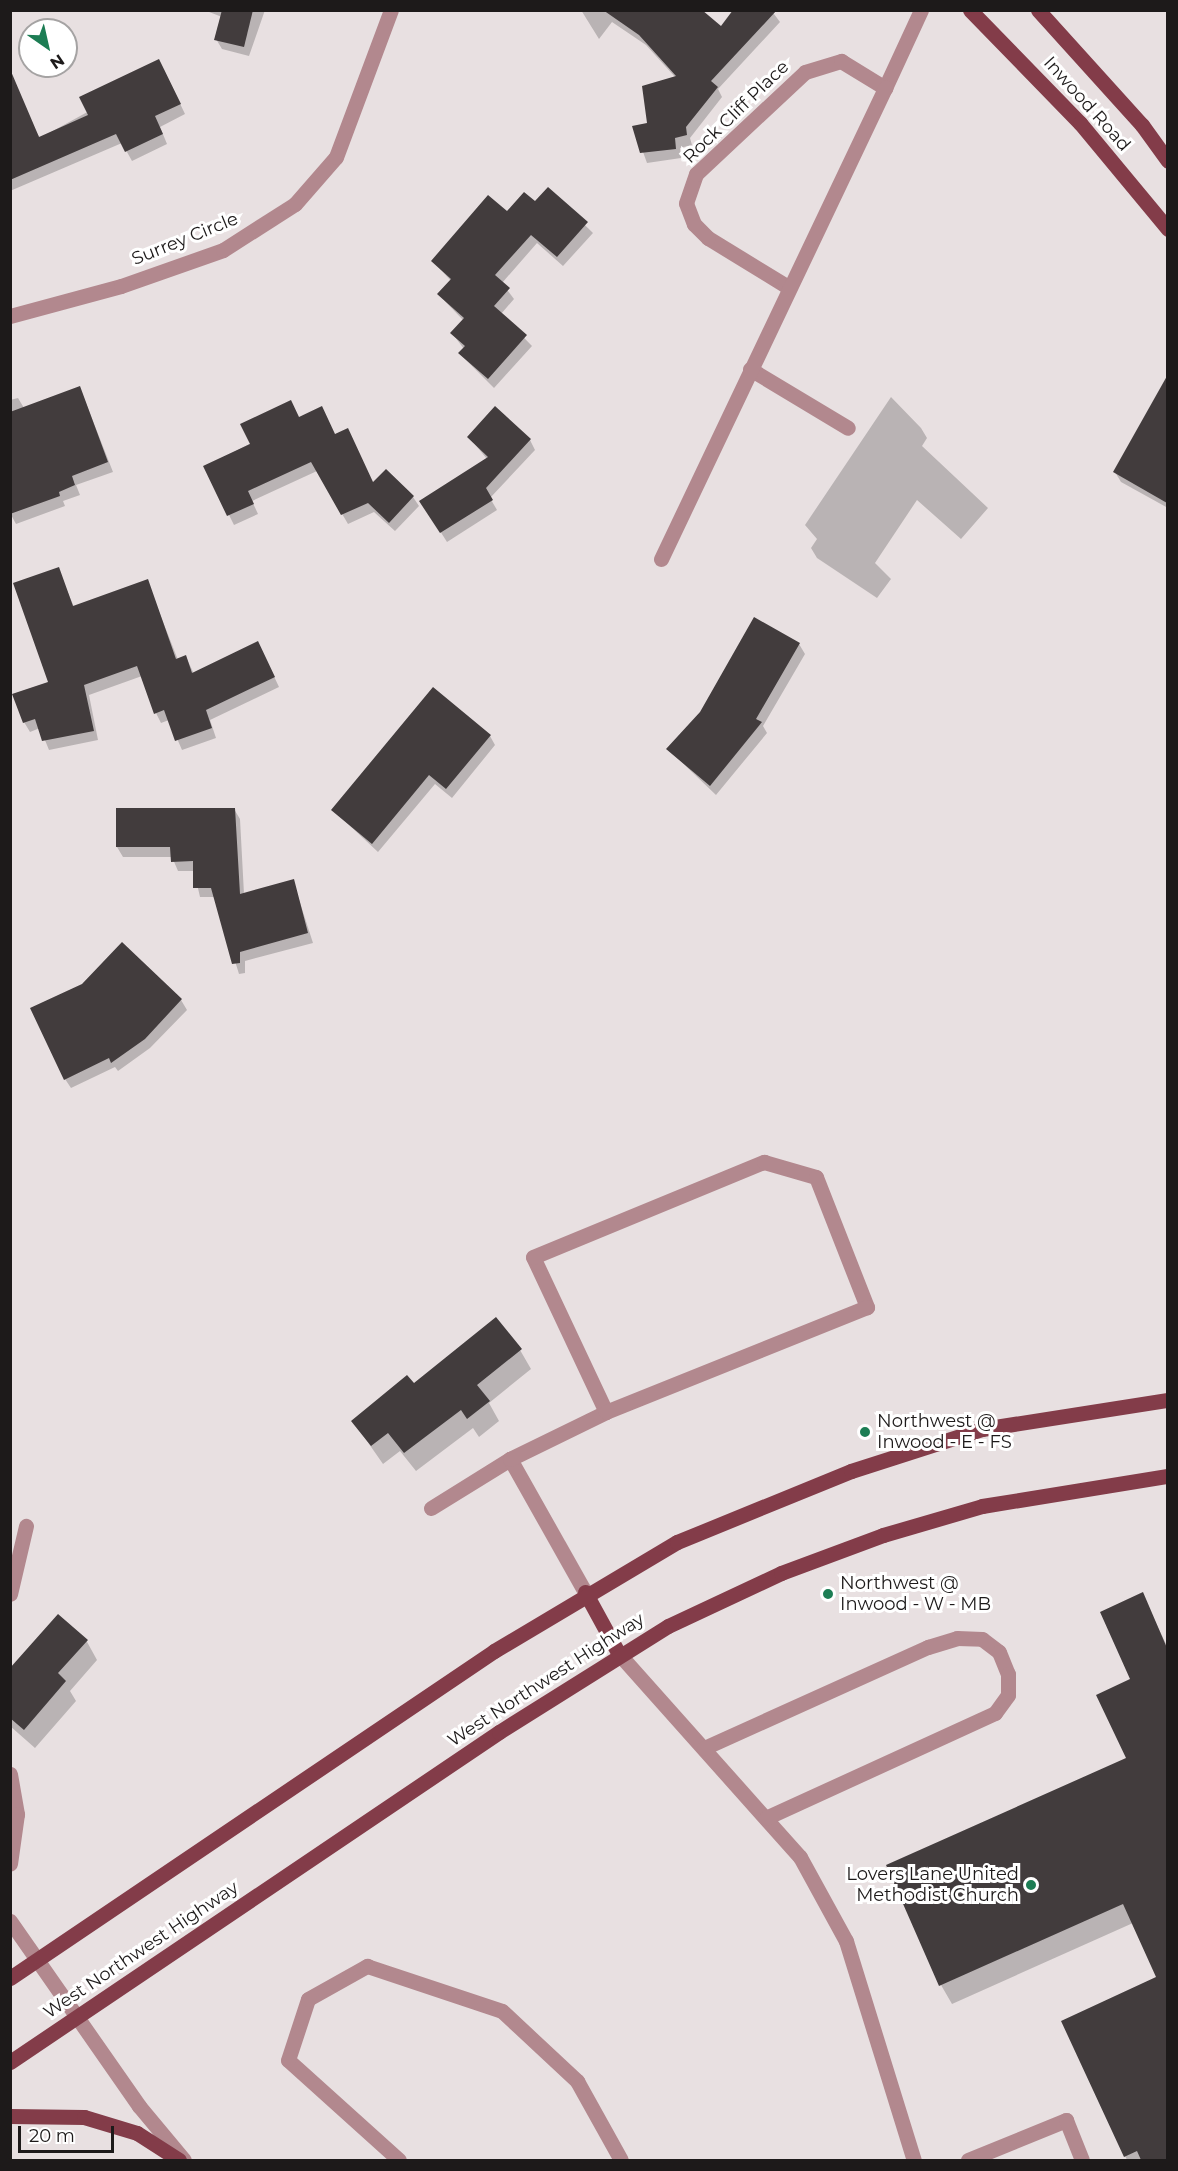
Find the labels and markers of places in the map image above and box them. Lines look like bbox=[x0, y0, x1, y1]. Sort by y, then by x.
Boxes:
place label: Northwest @ Inwood - E - FS bbox=[877, 1411, 1012, 1454]
marker: Northwest @ Inwood - E - FS bbox=[858, 1425, 872, 1439]
place label: Northwest @ Inwood - W - MB bbox=[840, 1573, 991, 1616]
marker: Northwest @ Inwood - W - MB bbox=[821, 1587, 835, 1601]
place label: Lovers Lane United Methodist Church bbox=[846, 1864, 1019, 1906]
marker: Lovers Lane United Methodist Church bbox=[1024, 1878, 1038, 1892]

